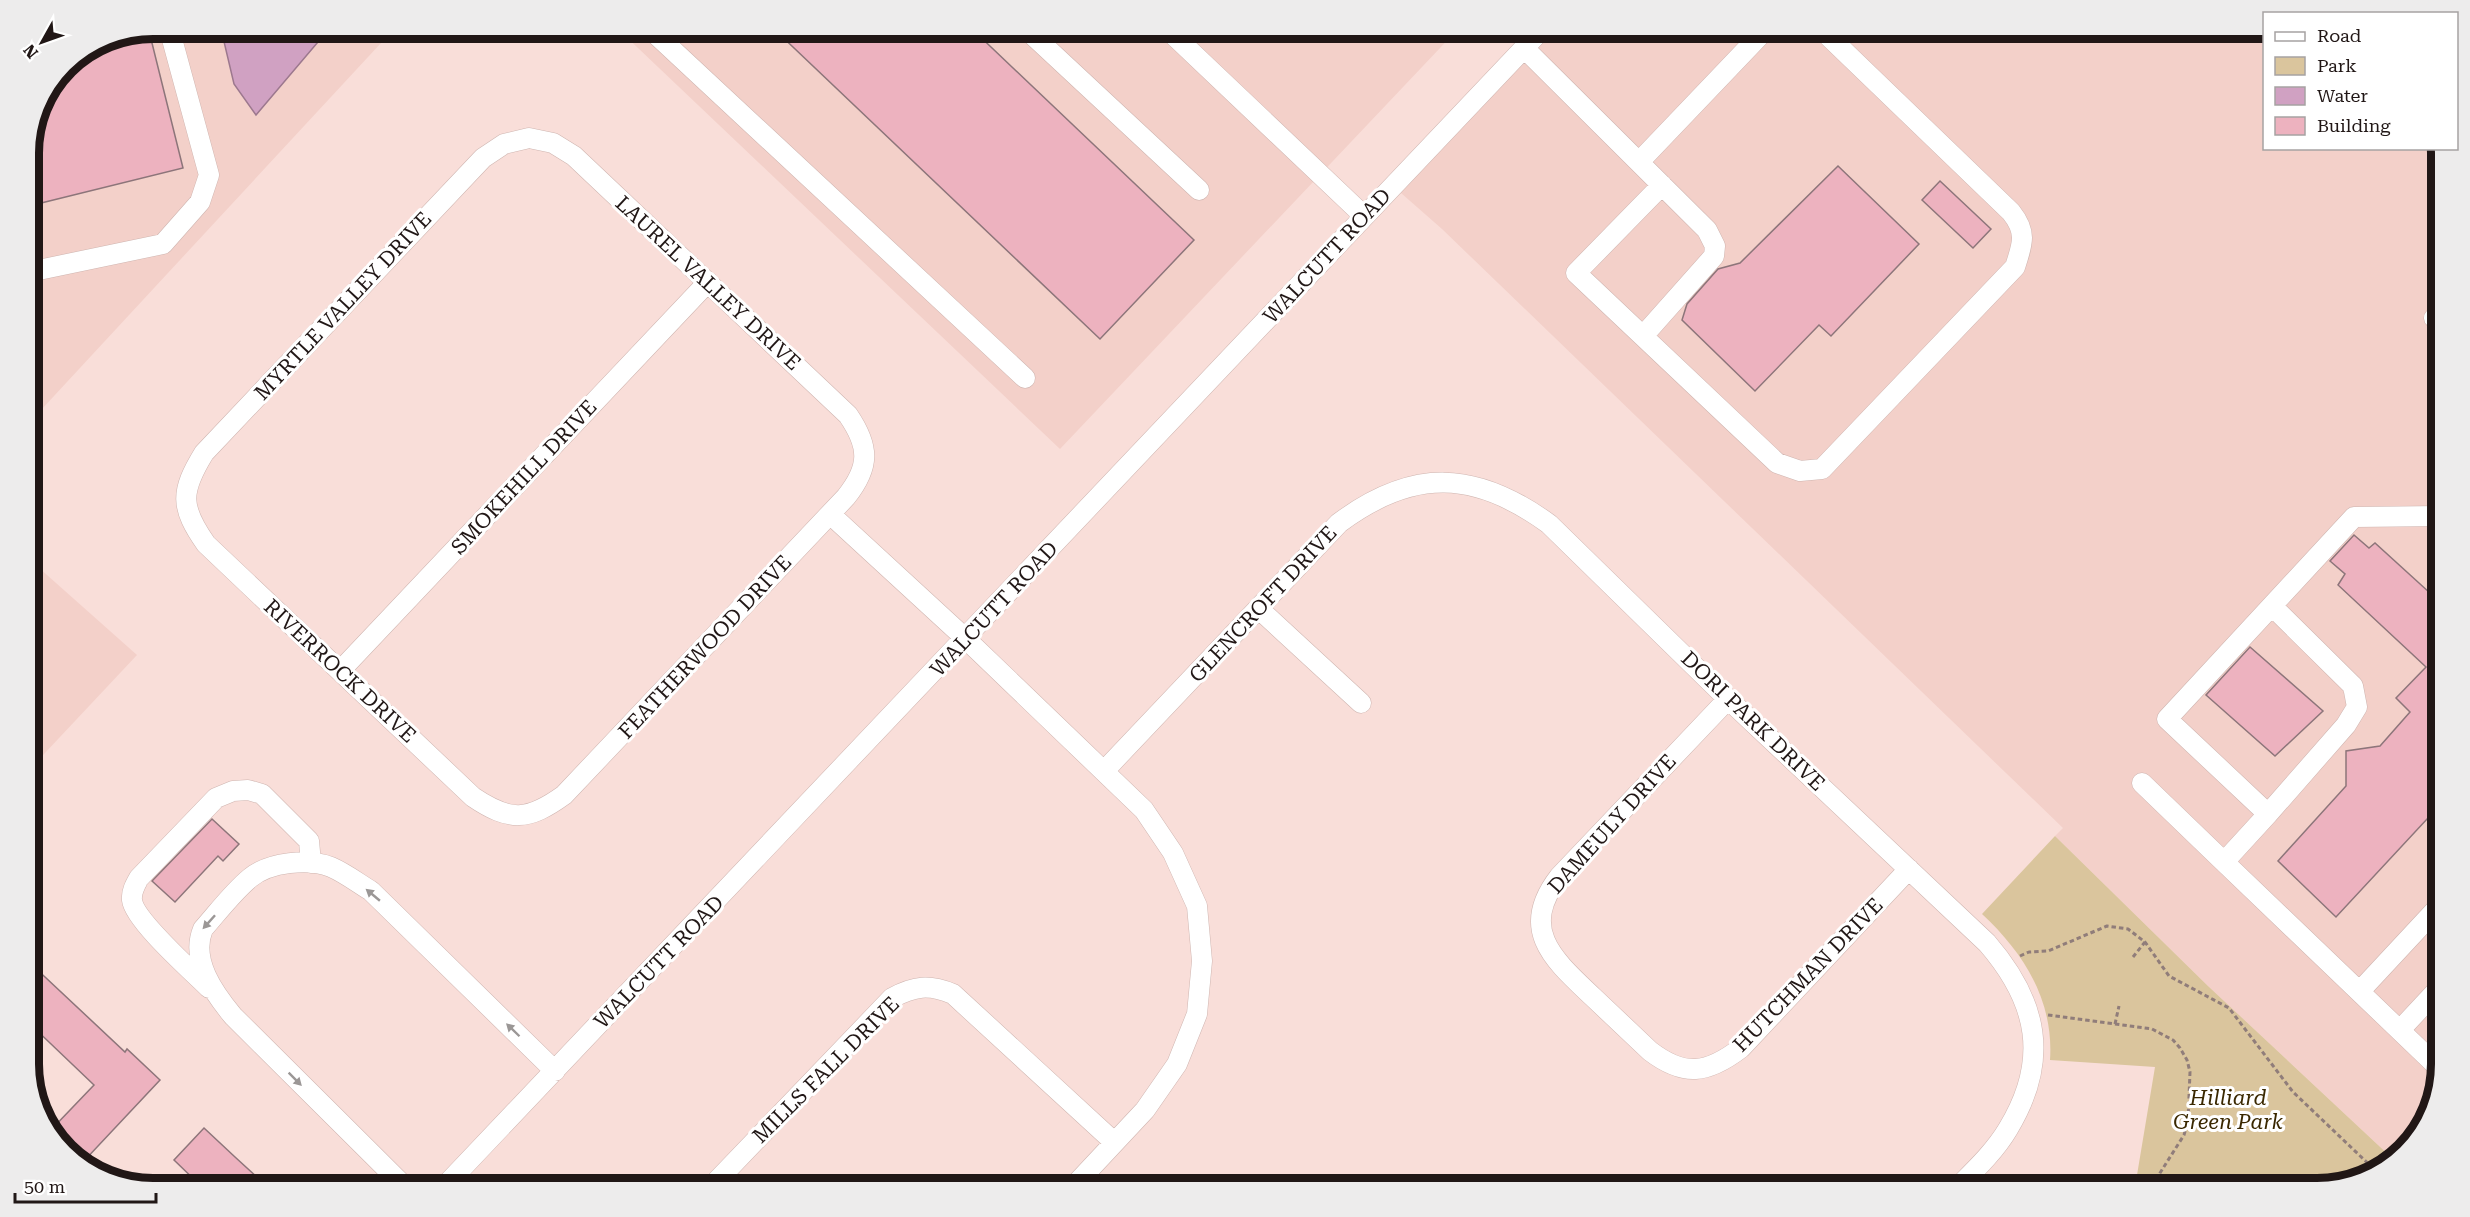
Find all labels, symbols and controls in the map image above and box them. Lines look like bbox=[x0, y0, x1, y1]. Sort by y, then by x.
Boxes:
north arrow bbox=[12, 12, 72, 72]
legend bbox=[2263, 12, 2458, 150]
text: Road bbox=[2317, 25, 2362, 46]
text: N bbox=[20, 40, 42, 62]
text: Park bbox=[2317, 55, 2357, 76]
text: Water bbox=[2317, 85, 2368, 106]
text: Building bbox=[2317, 115, 2391, 136]
street label: WALCUTT ROAD bbox=[1258, 184, 1396, 328]
street label: LAUREL VALLEY DRIVE bbox=[611, 191, 805, 375]
street label: MYRTLE VALLEY DRIVE bbox=[250, 207, 436, 405]
street label: SMOKEHILL DRIVE bbox=[446, 395, 602, 559]
street label: GLENCROFT DRIVE bbox=[1184, 521, 1342, 687]
street label: WALCUTT ROAD bbox=[925, 537, 1063, 681]
street label: FEATHERWOOD DRIVE bbox=[614, 550, 796, 744]
street label: RIVERROCK DRIVE bbox=[259, 594, 421, 748]
street label: DORI PARK DRIVE bbox=[1676, 646, 1830, 796]
street label: DAMEULY DRIVE bbox=[1543, 749, 1681, 899]
one-way arrow bbox=[365, 888, 381, 901]
street label: WALCUTT ROAD bbox=[589, 891, 729, 1033]
street label: HUTCHMAN DRIVE bbox=[1728, 893, 1888, 1057]
one-way arrow bbox=[203, 914, 216, 929]
street label: MILLS FALL DRIVE bbox=[748, 992, 904, 1148]
one-way arrow bbox=[506, 1024, 520, 1038]
one-way arrow bbox=[288, 1071, 302, 1085]
park label: Hilliard Green Park bbox=[2173, 1086, 2283, 1134]
scale bar bbox=[15, 1166, 156, 1204]
text: 50 m bbox=[24, 1176, 65, 1197]

